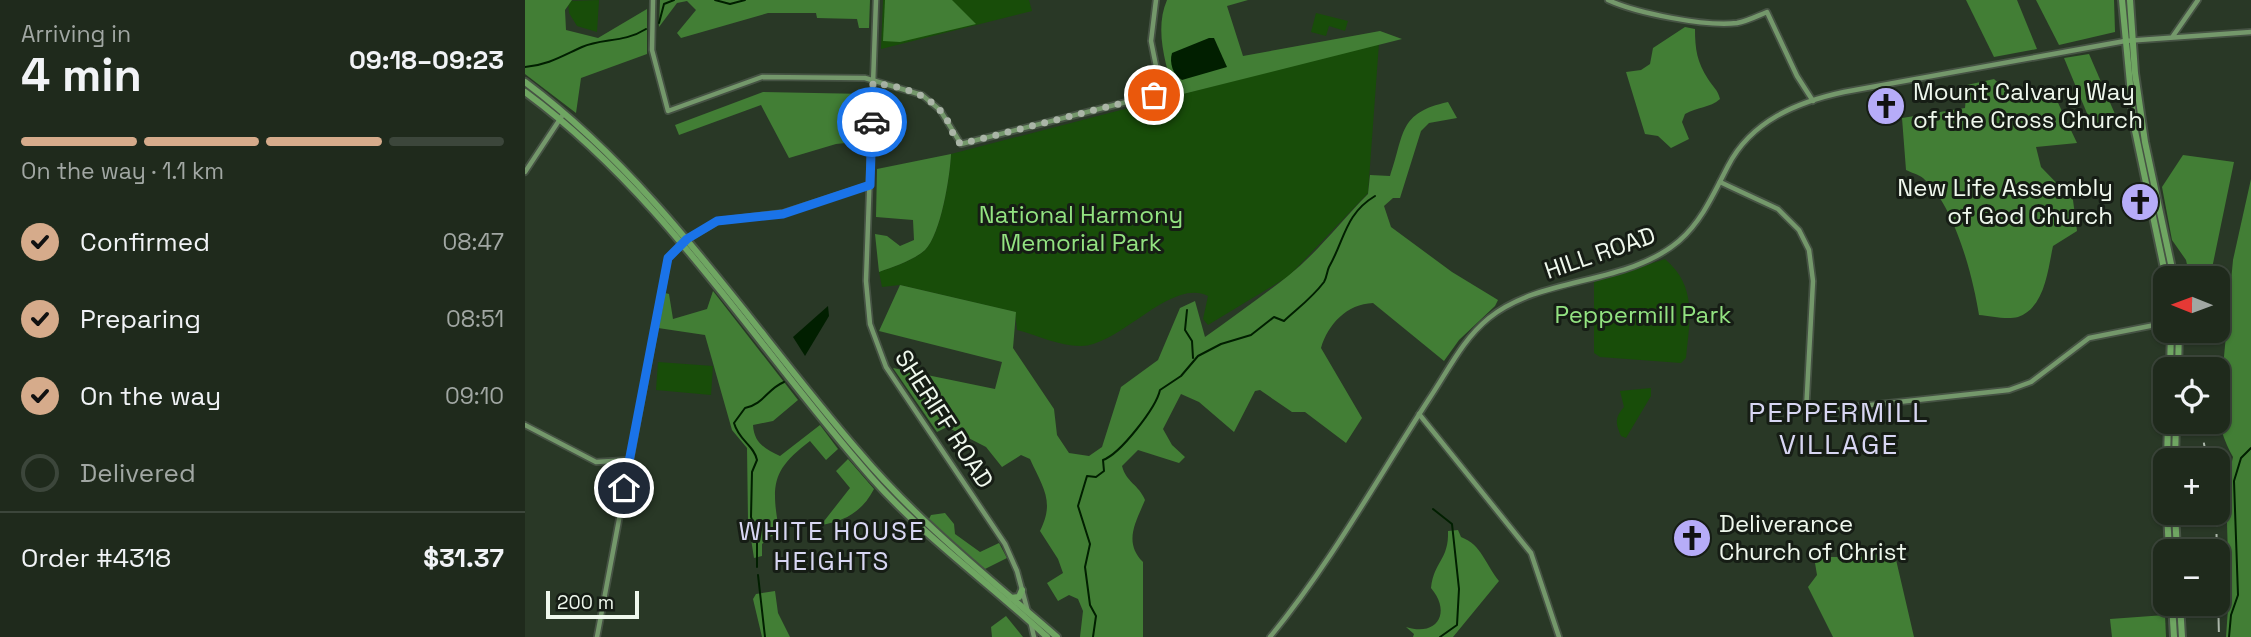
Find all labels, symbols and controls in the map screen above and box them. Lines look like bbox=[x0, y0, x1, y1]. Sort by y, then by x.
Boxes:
text: Arriving in bbox=[21, 19, 131, 49]
text: 09:18–09:23 bbox=[349, 43, 504, 77]
text: 4 min bbox=[21, 46, 142, 104]
pin bbox=[1124, 65, 1184, 125]
icon: bag bbox=[1135, 76, 1173, 114]
place label: Mount Calvary Way of the Cross Church bbox=[1913, 76, 2143, 135]
church icon: Mount Calvary Way of the Cross Church bbox=[1865, 85, 1907, 127]
courier bbox=[837, 87, 907, 157]
icon: car bbox=[853, 103, 891, 141]
text: On the way · 1.1 km bbox=[21, 156, 224, 186]
place label: New Life Assembly of God Church bbox=[1897, 172, 2113, 231]
church icon: New Life Assembly of God Church bbox=[2119, 181, 2161, 223]
park label: National Harmony Memorial Park bbox=[979, 199, 1183, 258]
street label: HILL ROAD bbox=[1540, 219, 1659, 286]
icon: check bbox=[21, 223, 59, 261]
text: Confirmed bbox=[80, 225, 210, 259]
text: 08:47 bbox=[442, 227, 504, 257]
north arrow bbox=[2153, 266, 2229, 343]
map controls bbox=[2153, 266, 2230, 616]
park label: Peppermill Park bbox=[1555, 299, 1731, 330]
icon: check bbox=[21, 300, 59, 338]
text: Preparing bbox=[80, 302, 201, 336]
text: 08:51 bbox=[446, 304, 504, 334]
street label: SHERIFF ROAD bbox=[888, 344, 1001, 494]
button: locate bbox=[2153, 357, 2230, 434]
icon: check bbox=[21, 377, 59, 415]
text: On the way bbox=[80, 379, 221, 413]
text: 09:10 bbox=[445, 381, 504, 411]
district label: PEPPERMILL VILLAGE bbox=[1748, 394, 1930, 462]
button: + bbox=[2153, 448, 2230, 525]
text: Delivered bbox=[80, 456, 196, 490]
pin bbox=[594, 458, 654, 518]
icon: home bbox=[605, 469, 643, 507]
place label: Deliverance Church of Christ bbox=[1719, 508, 1907, 567]
district label: WHITE HOUSE HEIGHTS bbox=[738, 514, 926, 578]
church icon: Deliverance Church of Christ bbox=[1671, 517, 1713, 559]
button: − bbox=[2153, 539, 2230, 616]
text: Order #4318 bbox=[21, 541, 171, 575]
text: $31.37 bbox=[423, 541, 504, 575]
scale bar bbox=[546, 588, 639, 620]
text: 200 m bbox=[557, 590, 614, 615]

